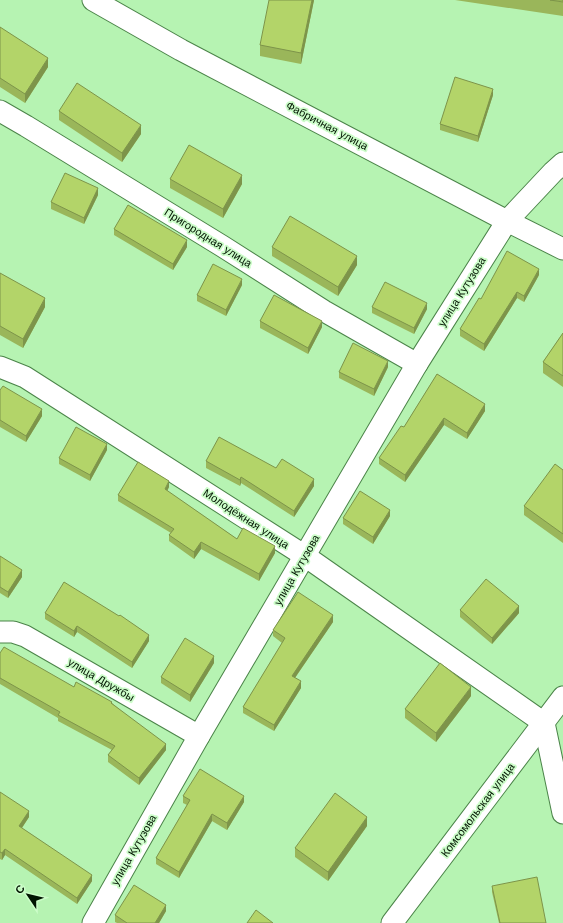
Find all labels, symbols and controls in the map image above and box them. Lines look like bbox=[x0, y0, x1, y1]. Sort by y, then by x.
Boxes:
street label: Фабричная улица bbox=[284, 99, 371, 153]
street label: Пригородная улица bbox=[162, 206, 255, 271]
street label: улица Кутузова bbox=[435, 254, 489, 329]
street label: Молодёжная улица bbox=[201, 486, 292, 552]
street label: улица Кутузова bbox=[272, 532, 323, 608]
street label: улица Дружбы bbox=[65, 656, 137, 704]
street label: Комсомольская улица bbox=[438, 760, 518, 859]
street label: улица Кутузова bbox=[109, 812, 160, 888]
north arrow bbox=[8, 875, 48, 915]
text: С bbox=[13, 883, 28, 897]

